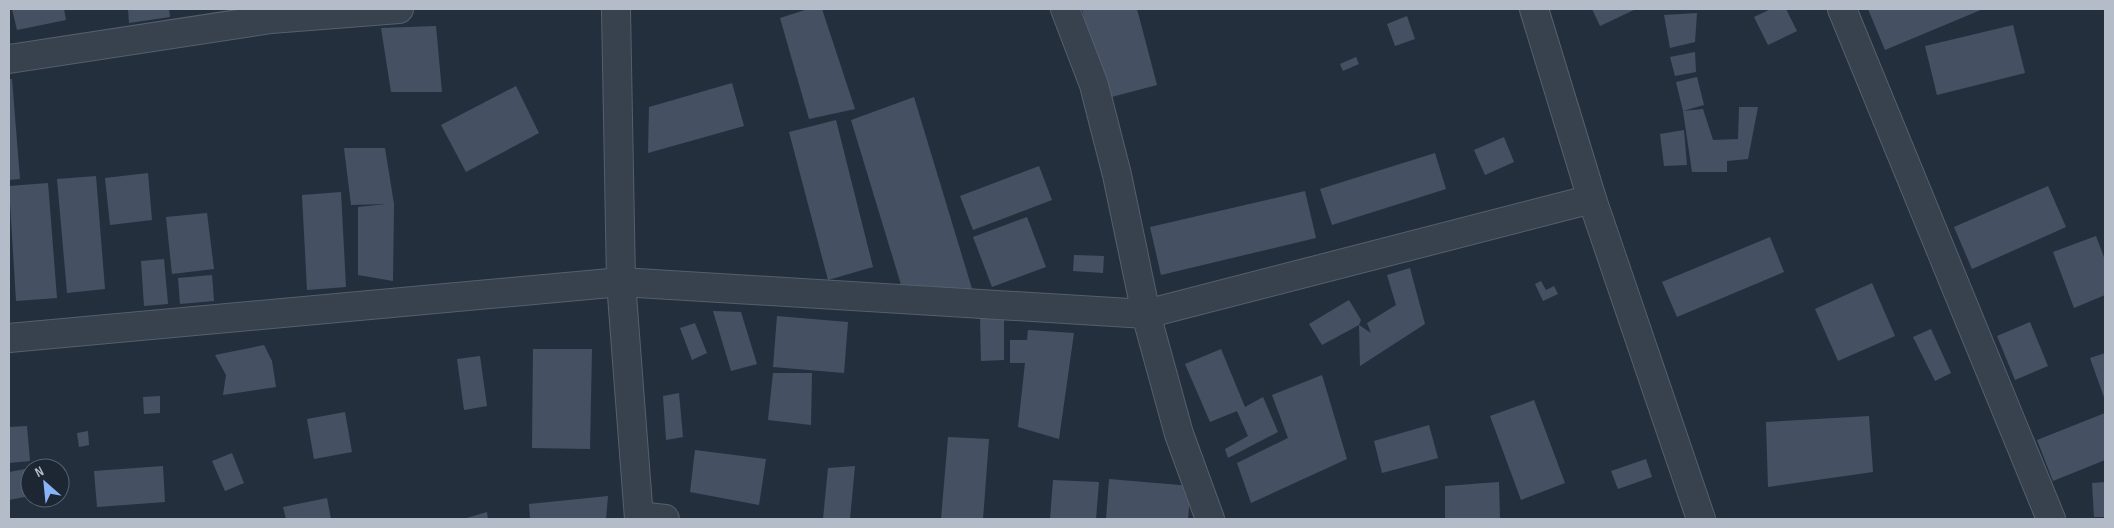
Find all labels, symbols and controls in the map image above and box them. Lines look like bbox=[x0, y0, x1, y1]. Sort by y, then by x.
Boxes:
north arrow bbox=[20, 458, 70, 508]
text: N bbox=[32, 463, 47, 481]

